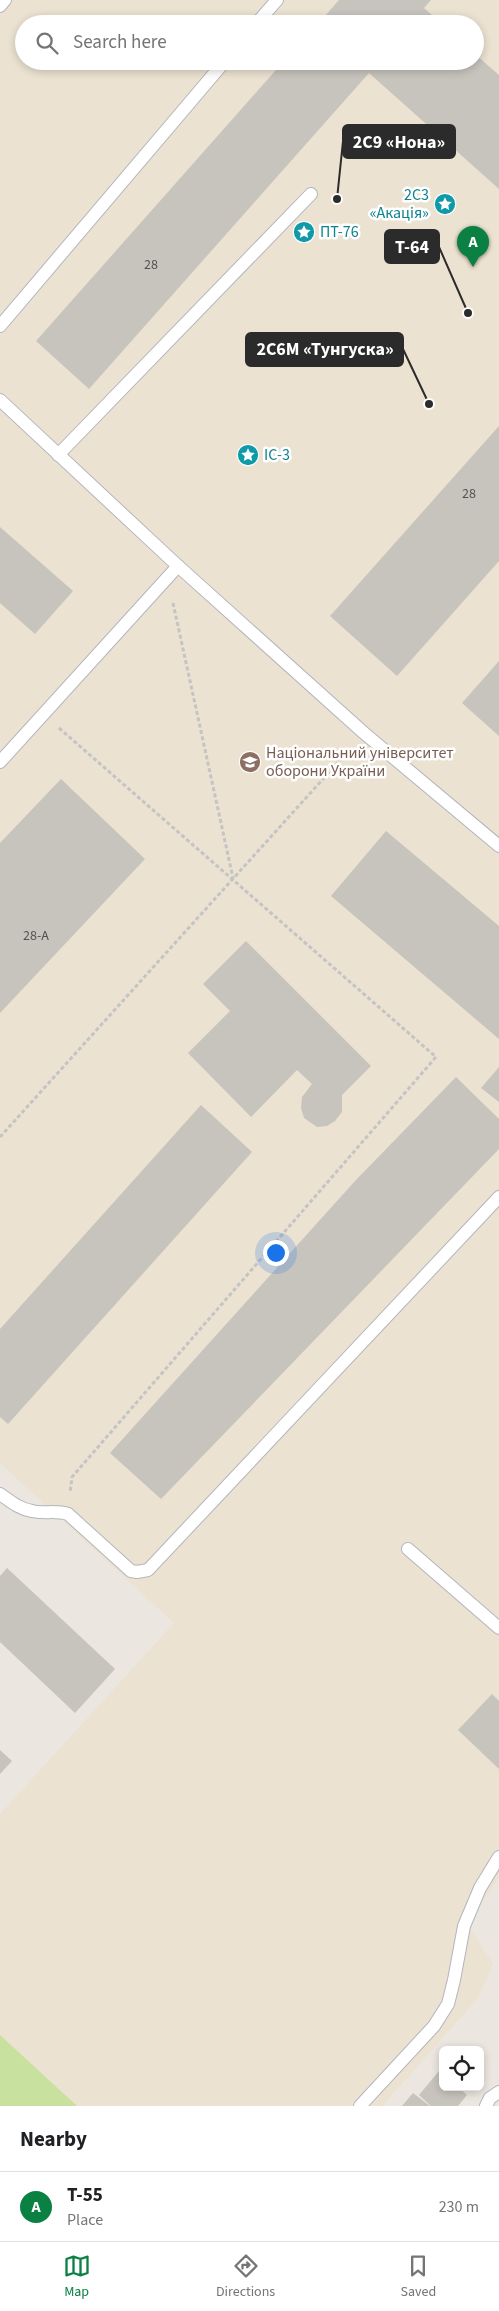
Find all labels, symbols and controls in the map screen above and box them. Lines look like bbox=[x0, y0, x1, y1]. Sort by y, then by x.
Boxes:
search box bbox=[15, 15, 484, 70]
icon: search bbox=[33, 29, 61, 57]
text: Search here bbox=[73, 29, 167, 56]
callout: 2С9 «Нона» bbox=[343, 125, 455, 158]
text: 2С9 «Нона» bbox=[353, 130, 445, 155]
place label: 2С3 «Акація» bbox=[370, 184, 429, 224]
place icon: 2С3 «Акація» bbox=[433, 192, 457, 216]
place icon: ПТ-76 bbox=[292, 220, 316, 244]
place label: ПТ-76 bbox=[320, 221, 359, 243]
pin: A bbox=[457, 226, 489, 267]
callout: Т-64 bbox=[385, 230, 439, 263]
text: Т-64 bbox=[395, 235, 429, 260]
house number: 28 bbox=[144, 255, 158, 275]
callout: 2С6М «Тунгуска» bbox=[246, 333, 403, 366]
text: 2С6М «Тунгуска» bbox=[256, 337, 394, 362]
place icon: ІС-3 bbox=[236, 443, 260, 467]
place label: ІС-3 bbox=[264, 444, 290, 466]
house number: 28 bbox=[462, 484, 476, 504]
place label: Національний університет оборони України bbox=[266, 742, 454, 782]
school or university icon: Національний університет оборони України bbox=[238, 750, 262, 774]
house number: 28-А bbox=[23, 926, 49, 946]
your location bbox=[263, 1240, 289, 1266]
map controls bbox=[439, 2046, 484, 2091]
button: locate bbox=[439, 2046, 484, 2091]
text: Nearby bbox=[20, 2124, 87, 2154]
text: Т-55 bbox=[67, 2182, 103, 2209]
text: A bbox=[31, 2196, 41, 2218]
text: 230 m bbox=[439, 2196, 479, 2218]
text: Place bbox=[67, 2209, 103, 2231]
tab: Map bbox=[63, 2252, 91, 2302]
tab: Directions bbox=[216, 2252, 275, 2302]
tab: Saved bbox=[401, 2252, 436, 2302]

